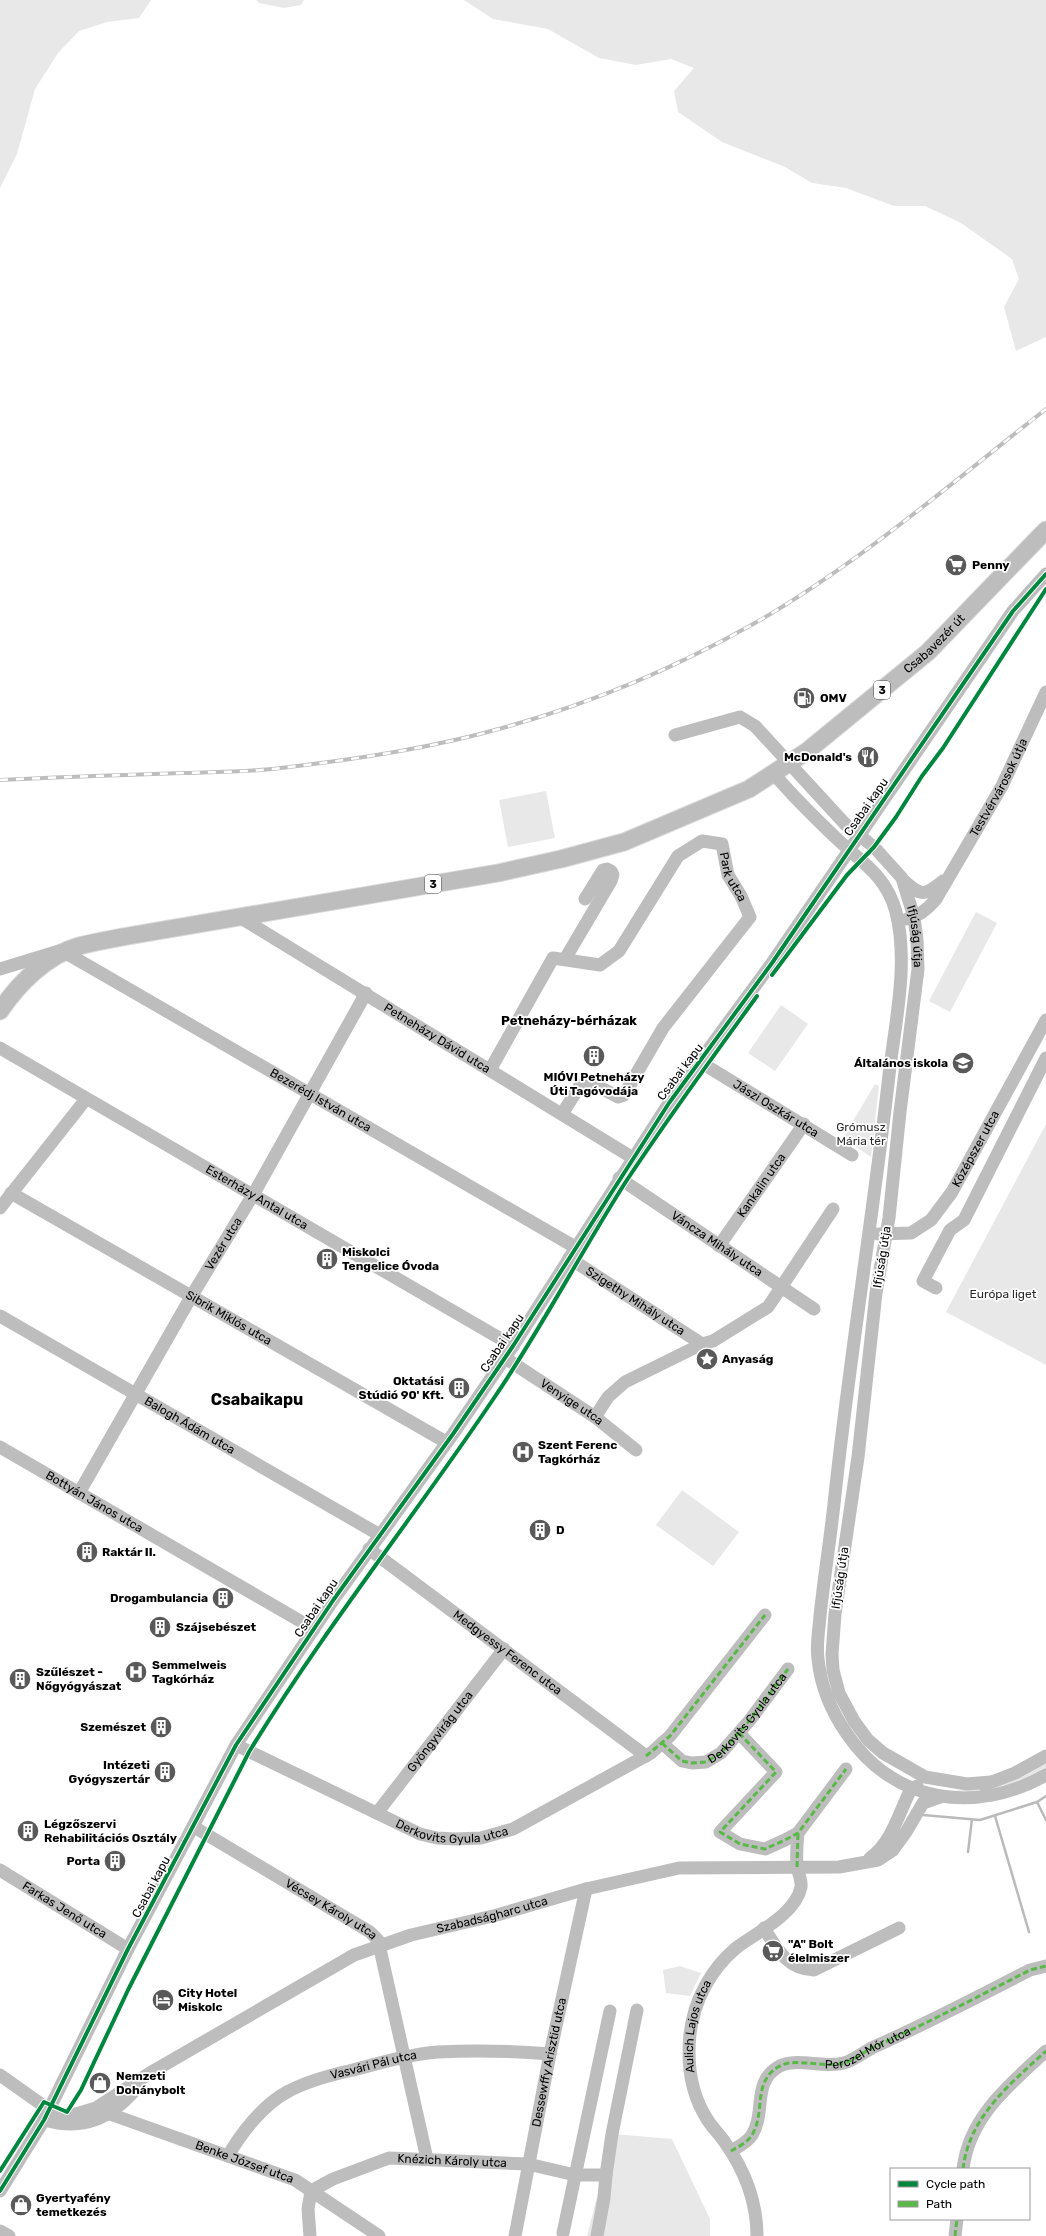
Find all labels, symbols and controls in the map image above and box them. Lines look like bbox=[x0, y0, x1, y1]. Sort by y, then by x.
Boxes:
supermarket icon: Penny bbox=[943, 552, 969, 578]
place label: Penny bbox=[972, 558, 1010, 572]
street label: Csabavezér út bbox=[901, 611, 968, 676]
road number: 3 bbox=[874, 681, 890, 699]
fuel station icon: OMV bbox=[791, 685, 817, 711]
place label: OMV bbox=[820, 691, 847, 705]
street label: Testvérvárosok útja bbox=[967, 736, 1030, 839]
restaurant icon: McDonald's bbox=[855, 744, 881, 770]
place label: McDonald's bbox=[784, 750, 852, 764]
street label: Csabai kapu bbox=[841, 775, 891, 839]
street label: Park utca bbox=[717, 851, 750, 904]
road number: 3 bbox=[425, 875, 441, 893]
street label: Ifjúság útja bbox=[904, 904, 925, 968]
street label: Petneházy Dávid utca bbox=[381, 1000, 493, 1076]
district label: Petneházy-bérházak bbox=[501, 1013, 637, 1028]
street label: Csabai kapu bbox=[654, 1041, 706, 1103]
building icon: MIÓVI Petneházy Úti Tagóvodája bbox=[581, 1043, 607, 1069]
school or university icon: Általános iskola bbox=[950, 1050, 976, 1076]
place label: Általános iskola bbox=[854, 1056, 948, 1070]
street label: Bezerédj István utca bbox=[268, 1065, 374, 1135]
place label: MIÓVI Petneházy Úti Tagóvodája bbox=[543, 1070, 645, 1098]
street label: Jászi Oszkár utca bbox=[731, 1077, 821, 1140]
street label: Középszer utca bbox=[949, 1108, 1002, 1190]
park label: Grómusz Mária tér bbox=[836, 1120, 886, 1148]
street label: Kankalin utca bbox=[734, 1151, 788, 1220]
street label: Esterházy Antal utca bbox=[203, 1162, 310, 1232]
street label: Váncza Mihály utca bbox=[669, 1208, 765, 1279]
street label: Vezér utca bbox=[202, 1215, 245, 1273]
street label: Ifjúság útja bbox=[870, 1225, 894, 1289]
place label: Miskolci Tengelice Óvoda bbox=[342, 1245, 439, 1273]
building icon: Miskolci Tengelice Óvoda bbox=[314, 1246, 340, 1272]
street label: Szigethy Mihály utca bbox=[583, 1264, 688, 1338]
park label: Európa liget bbox=[970, 1287, 1037, 1301]
street label: Sibrik Miklós utca bbox=[183, 1288, 274, 1348]
street label: Csabai kapu bbox=[477, 1311, 527, 1375]
place icon: Anyaság bbox=[694, 1346, 720, 1372]
place label: Anyaság bbox=[722, 1352, 773, 1366]
place label: Oktatási Stúdió 90' Kft. bbox=[359, 1374, 444, 1402]
building icon: Oktatási Stúdió 90' Kft. bbox=[446, 1375, 472, 1401]
street label: Venyige utca bbox=[538, 1376, 606, 1428]
district label: Csabaikapu bbox=[211, 1390, 303, 1409]
street label: Balogh Ádám utca bbox=[142, 1394, 237, 1457]
place label: Szent Ferenc Tagkórház bbox=[538, 1438, 617, 1466]
hospital icon: Szent Ferenc Tagkórház bbox=[510, 1439, 536, 1465]
street label: Bottyán János utca bbox=[43, 1468, 145, 1535]
building icon: D bbox=[527, 1517, 553, 1543]
place label: D bbox=[556, 1523, 565, 1537]
building icon: Raktár II. bbox=[74, 1539, 100, 1565]
place label: Raktár II. bbox=[102, 1545, 156, 1559]
street label: Ifjúság útja bbox=[829, 1546, 851, 1610]
street label: Csabai kapu bbox=[291, 1576, 341, 1640]
building icon: Drogambulancia bbox=[210, 1585, 236, 1611]
place label: Drogambulancia bbox=[110, 1591, 208, 1605]
street label: Medgyessy Ferenc utca bbox=[451, 1607, 565, 1698]
building icon: Szájsebészet bbox=[147, 1614, 173, 1640]
place label: Szájsebészet bbox=[176, 1620, 256, 1634]
place label: Semmelweis Tagkórház bbox=[152, 1658, 227, 1686]
hospital icon: Semmelweis Tagkórház bbox=[123, 1659, 149, 1685]
place label: Szűlészet - Nőgyógyászat bbox=[36, 1665, 122, 1693]
building icon: Szűlészet - Nőgyógyászat bbox=[7, 1666, 33, 1692]
street label: Derkovits Gyula utca bbox=[705, 1670, 790, 1766]
street label: Gyöngyvirág utca bbox=[404, 1688, 476, 1775]
building icon: Szemészet bbox=[148, 1714, 174, 1740]
place label: Szemészet bbox=[80, 1720, 146, 1734]
place label: Intézeti Gyógyszertár bbox=[69, 1758, 151, 1786]
building icon: Intézeti Gyógyszertár bbox=[152, 1759, 178, 1785]
street label: Derkovits Gyula utca bbox=[394, 1816, 510, 1846]
place label: Légzőszervi Rehabilitációs Osztály bbox=[44, 1817, 177, 1845]
building icon: Légzőszervi Rehabilitációs Osztály bbox=[15, 1818, 41, 1844]
building icon: Porta bbox=[102, 1848, 128, 1874]
place label: Porta bbox=[67, 1854, 100, 1868]
street label: Csabai kapu bbox=[129, 1854, 173, 1920]
street label: Vécsey Károly utca bbox=[283, 1876, 380, 1942]
street label: Farkas Jenő utca bbox=[20, 1879, 109, 1941]
street label: Szabadságharc utca bbox=[435, 1894, 549, 1936]
place label: "A" Bolt élelmiszer bbox=[788, 1937, 850, 1965]
supermarket icon: "A" Bolt élelmiszer bbox=[760, 1938, 786, 1964]
street label: Aulich Lajos utca bbox=[682, 1977, 714, 2074]
place label: City Hotel Miskolc bbox=[178, 1986, 237, 2014]
hotel icon: City Hotel Miskolc bbox=[150, 1987, 176, 2013]
street label: Dessewffy Arisztid utca bbox=[529, 1996, 569, 2128]
street label: Perczel Mór utca bbox=[825, 2024, 913, 2072]
street label: Vasvári Pál utca bbox=[329, 2048, 418, 2082]
place label: Nemzeti Dohánybolt bbox=[116, 2069, 186, 2097]
shop icon: Nemzeti Dohánybolt bbox=[87, 2070, 113, 2096]
street label: Benke József utca bbox=[193, 2138, 296, 2186]
street label: Knézich Károly utca bbox=[397, 2151, 507, 2170]
legend bbox=[890, 2168, 1030, 2220]
text: Cycle path bbox=[926, 2177, 985, 2191]
place label: Gyertyafény temetkezés bbox=[36, 2191, 111, 2219]
shop icon: Gyertyafény temetkezés bbox=[8, 2192, 34, 2218]
text: Path bbox=[926, 2197, 952, 2211]

